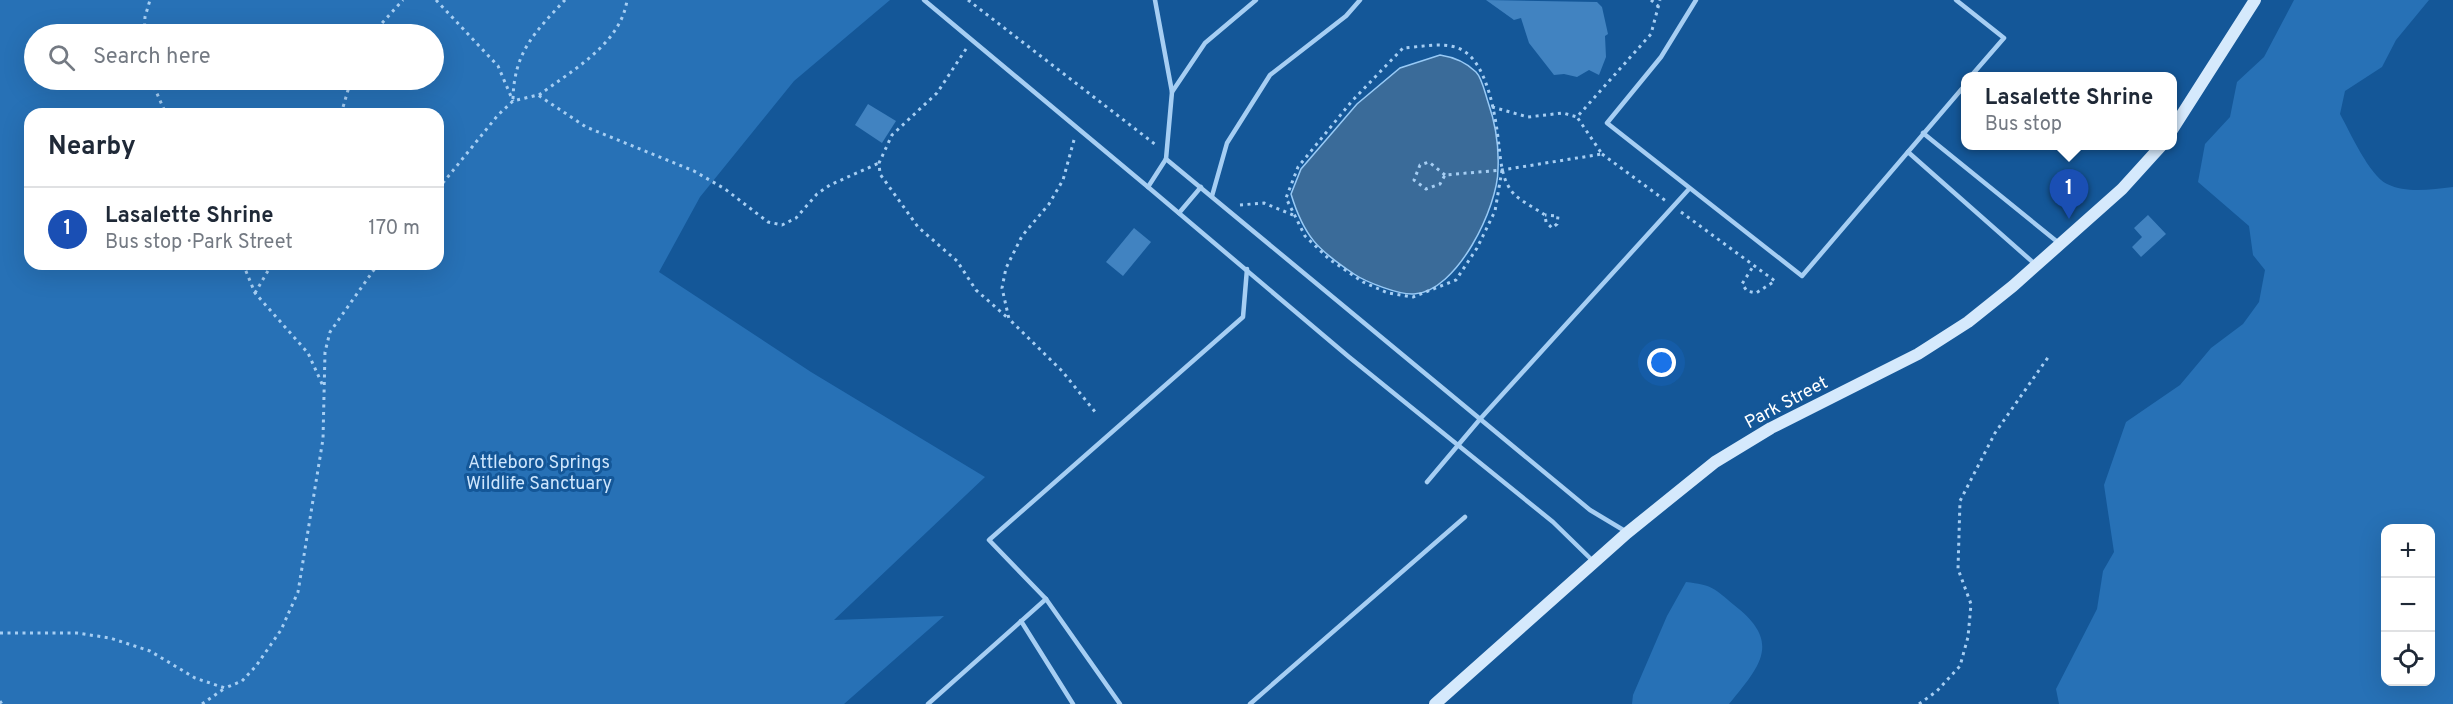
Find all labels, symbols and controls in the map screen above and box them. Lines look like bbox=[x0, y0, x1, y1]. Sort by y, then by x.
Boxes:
search box bbox=[24, 24, 444, 90]
icon: search bbox=[45, 41, 78, 74]
text: Search here bbox=[93, 44, 211, 71]
popup bbox=[1961, 72, 2177, 150]
text: Lasalette Shrine bbox=[1985, 85, 2153, 112]
text: Bus stop bbox=[1985, 112, 2062, 138]
text: Nearby bbox=[48, 131, 136, 164]
pin: 1 bbox=[2050, 170, 2088, 219]
text: Lasalette Shrine bbox=[105, 203, 274, 230]
text: 1 bbox=[64, 216, 72, 242]
text: 170 m bbox=[368, 216, 420, 242]
text: Bus stop · Park Street bbox=[105, 230, 293, 256]
your location bbox=[1647, 348, 1676, 377]
street label: Park Street bbox=[1741, 372, 1832, 435]
park label: Attleboro Springs Wildlife Sanctuary bbox=[466, 452, 612, 496]
map controls bbox=[2381, 524, 2435, 686]
button: + bbox=[2381, 524, 2435, 578]
button: − bbox=[2381, 578, 2435, 632]
button: locate bbox=[2381, 632, 2435, 686]

